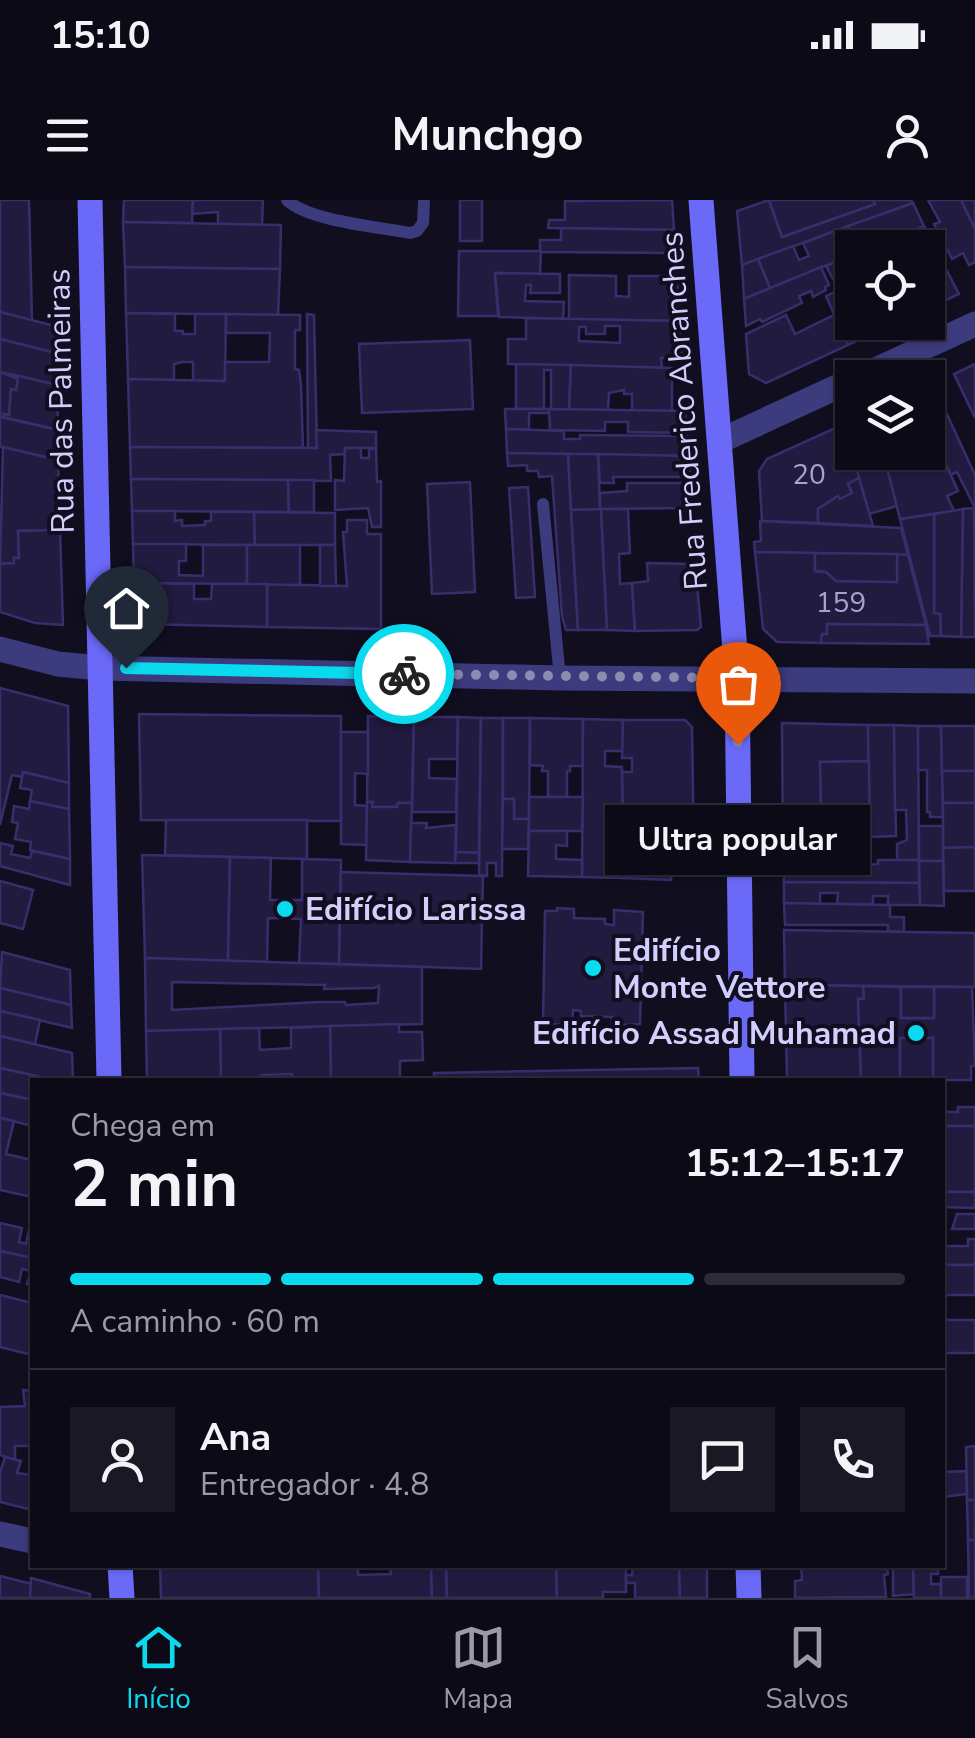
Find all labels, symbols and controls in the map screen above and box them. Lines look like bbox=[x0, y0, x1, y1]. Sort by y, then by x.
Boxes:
text: 15:10 bbox=[50, 10, 151, 61]
text: Munchgo bbox=[391, 105, 584, 166]
icon: menu bbox=[40, 108, 95, 163]
icon: person bbox=[880, 108, 935, 163]
street label: Rua Frederico Abranches bbox=[650, 230, 718, 592]
map controls bbox=[835, 230, 945, 470]
button: locate bbox=[835, 230, 945, 340]
street label: Rua das Palmeiras bbox=[37, 268, 85, 534]
button: layers bbox=[835, 360, 945, 470]
house number: 20 bbox=[792, 456, 826, 494]
pin bbox=[84, 566, 169, 669]
icon: home bbox=[99, 581, 154, 636]
house number: 159 bbox=[816, 584, 866, 622]
courier bbox=[354, 624, 454, 724]
pin bbox=[696, 642, 781, 745]
icon: bike bbox=[377, 647, 432, 702]
icon: bag bbox=[711, 657, 766, 712]
callout: Ultra popular bbox=[606, 804, 870, 874]
text: Ultra popular bbox=[638, 818, 837, 861]
place label: Edifício Larissa bbox=[305, 888, 526, 931]
marker: Edifício Larissa bbox=[274, 898, 296, 920]
place label: Edifício Monte Vettore bbox=[613, 929, 826, 1009]
marker: Edifício Monte Vettore bbox=[582, 957, 604, 979]
place label: Edifício Assad Muhamad bbox=[532, 1012, 896, 1055]
marker: Edifício Assad Muhamad bbox=[905, 1022, 927, 1044]
text: Chega em bbox=[70, 1104, 215, 1147]
text: 15:12–15:17 bbox=[685, 1138, 905, 1189]
text: 2 min bbox=[70, 1140, 238, 1229]
text: A caminho · 60 m bbox=[70, 1300, 320, 1343]
button: person bbox=[70, 1407, 175, 1512]
button: chat bbox=[670, 1407, 775, 1512]
button: phone bbox=[800, 1407, 905, 1512]
text: Ana bbox=[200, 1412, 271, 1463]
text: Entregador · 4.8 bbox=[200, 1463, 429, 1506]
tab: Início bbox=[126, 1620, 191, 1718]
tab: Mapa bbox=[443, 1620, 513, 1718]
tab: Salvos bbox=[766, 1620, 849, 1718]

